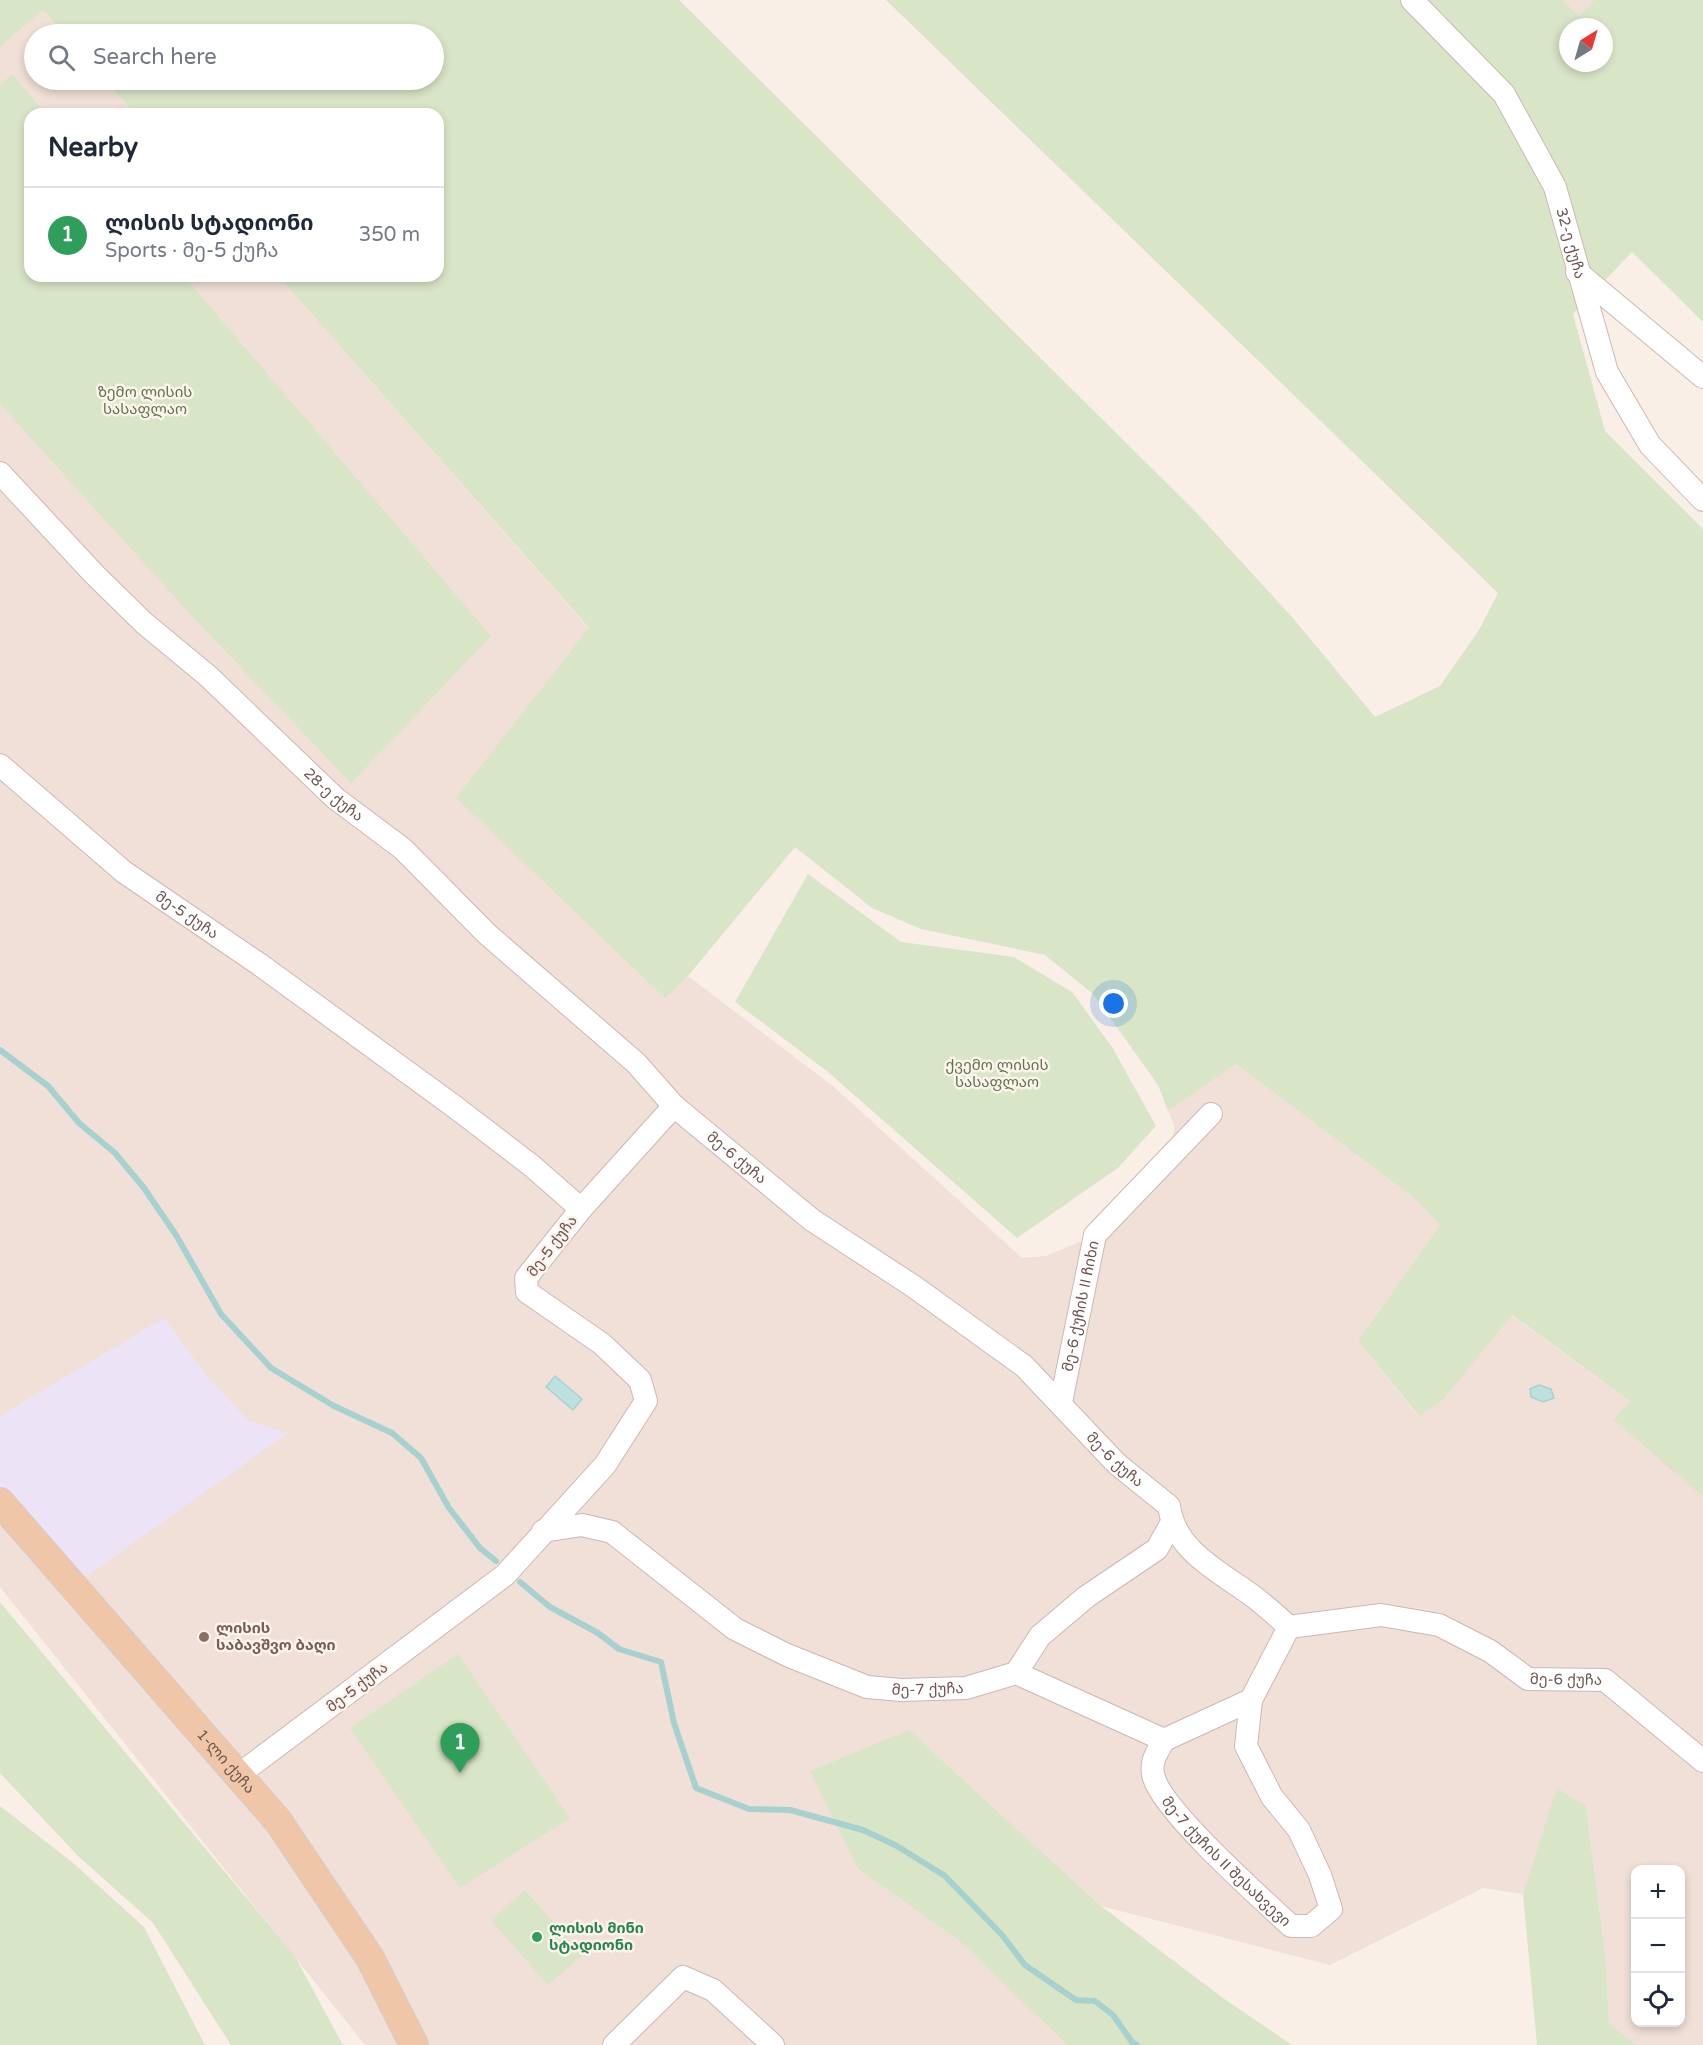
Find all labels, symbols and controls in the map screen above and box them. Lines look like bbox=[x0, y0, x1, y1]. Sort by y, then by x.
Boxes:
north arrow bbox=[1559, 18, 1613, 72]
search box bbox=[24, 24, 444, 90]
icon: search bbox=[45, 41, 78, 74]
text: Search here bbox=[93, 44, 217, 70]
text: Nearby bbox=[48, 132, 138, 163]
street label: 32-ე ქუჩა bbox=[1552, 206, 1589, 281]
text: ლისის სტადიონი bbox=[105, 210, 314, 236]
text: 1 bbox=[61, 223, 74, 247]
text: 350 m bbox=[359, 223, 420, 247]
text: Sports · მე-5 ქუჩა bbox=[105, 239, 279, 263]
park label: ზემო ლისის სასაფლაო bbox=[98, 383, 192, 418]
street label: 28-ე ქუჩა bbox=[300, 764, 367, 825]
street label: მე-5 ქუჩა bbox=[152, 887, 222, 943]
your location bbox=[1099, 989, 1128, 1018]
park label: ქვემო ლისის სასაფლაო bbox=[945, 1056, 1049, 1091]
street label: მე-6 ქუჩა bbox=[703, 1128, 770, 1188]
street label: მე-5 ქუჩა bbox=[523, 1212, 581, 1280]
street label: მე-6 ქუჩის II ჩიხი bbox=[1058, 1239, 1103, 1373]
street label: მე-6 ქუჩა bbox=[1083, 1428, 1147, 1491]
place label: ლისის საბავშვო ბაღი bbox=[216, 1619, 336, 1654]
marker: ლისის საბავშვო ბაღი bbox=[197, 1630, 211, 1644]
street label: მე-5 ქუჩა bbox=[323, 1658, 391, 1716]
street label: მე-6 ქუჩა bbox=[1530, 1670, 1602, 1689]
street label: მე-7 ქუჩა bbox=[891, 1679, 964, 1699]
pin: 1 bbox=[440, 1724, 480, 1773]
street label: 1-ლი ქუჩა bbox=[193, 1725, 259, 1797]
street label: მე-7 ქუჩის II შესახვევი bbox=[1158, 1793, 1295, 1930]
map controls bbox=[1631, 1865, 1685, 2027]
button: + bbox=[1631, 1865, 1685, 1919]
place label: ლისის მინი სტადიონი bbox=[549, 1919, 644, 1954]
button: − bbox=[1631, 1919, 1685, 1973]
marker: ლისის მინი სტადიონი bbox=[530, 1930, 544, 1944]
button: locate bbox=[1631, 1973, 1685, 2027]

